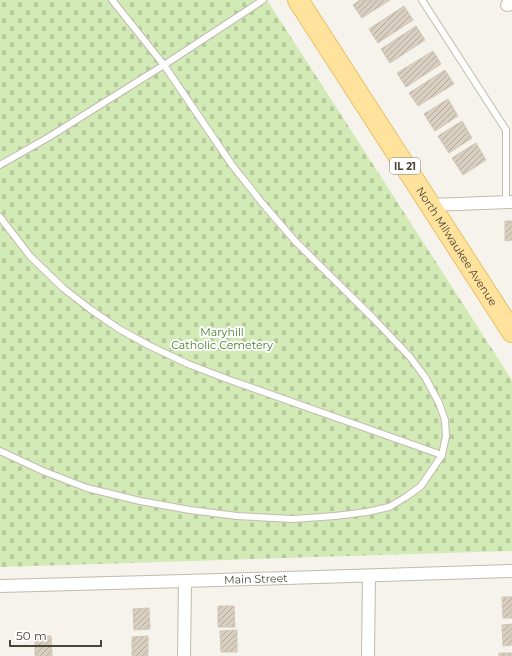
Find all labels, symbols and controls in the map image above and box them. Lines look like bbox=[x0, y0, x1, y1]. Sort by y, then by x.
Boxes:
road number: IL 21 bbox=[390, 158, 420, 174]
street label: North Milwaukee Avenue bbox=[413, 184, 501, 309]
park label: Maryhill Catholic Cemetery bbox=[171, 325, 273, 352]
street label: Main Street bbox=[224, 571, 288, 587]
scale bar bbox=[10, 622, 101, 648]
text: 50 m bbox=[16, 628, 47, 643]

